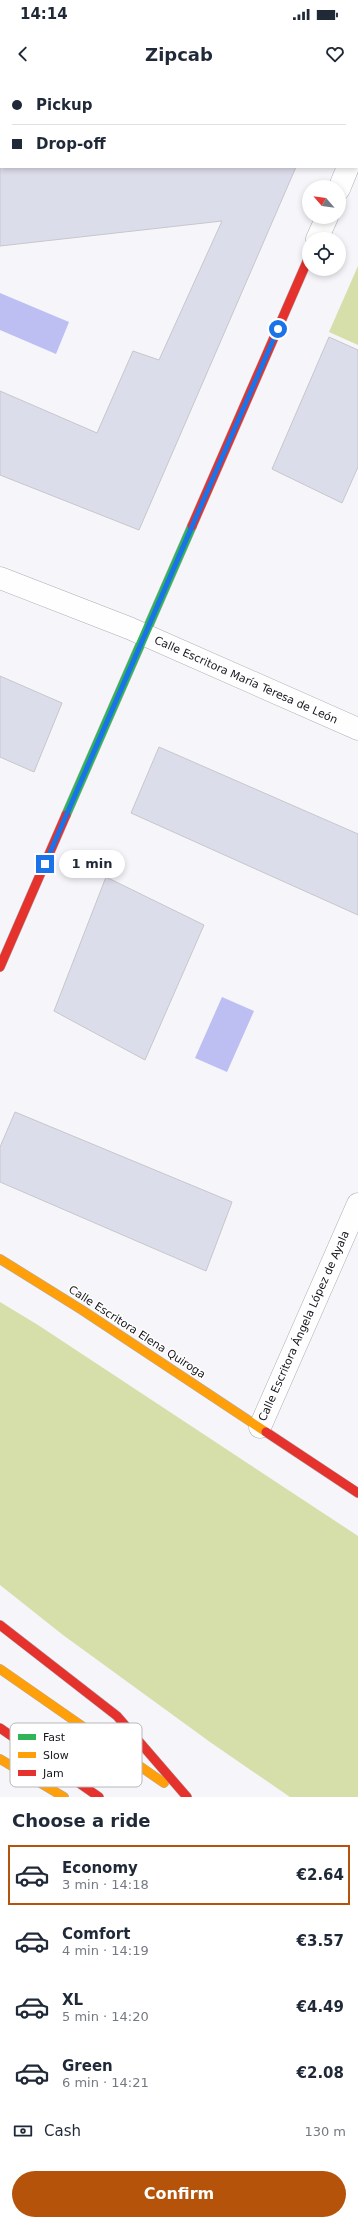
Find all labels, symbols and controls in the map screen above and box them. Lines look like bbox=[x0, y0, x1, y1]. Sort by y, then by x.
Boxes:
text: 14:14 bbox=[20, 5, 68, 23]
icon: back bbox=[12, 43, 34, 65]
icon: heart bbox=[324, 43, 346, 65]
text: Zipcab bbox=[145, 44, 213, 65]
text: Pickup bbox=[36, 96, 92, 114]
text: Drop-off bbox=[36, 135, 106, 153]
north arrow bbox=[302, 180, 346, 224]
map controls bbox=[302, 180, 346, 276]
button: locate bbox=[302, 232, 346, 276]
route start bbox=[269, 320, 287, 338]
street label: Calle Escritora María Teresa de León bbox=[152, 634, 340, 726]
callout: 1 min bbox=[59, 850, 125, 878]
route end bbox=[36, 855, 54, 873]
text: 1 min bbox=[72, 856, 112, 871]
street label: Calle Escritora Ángela López de Ayala bbox=[256, 1229, 352, 1423]
street label: Calle Escritora Elena Quiroga bbox=[66, 1283, 208, 1381]
legend bbox=[10, 1723, 142, 1787]
text: Fast bbox=[43, 1731, 66, 1744]
text: Slow bbox=[43, 1749, 69, 1762]
text: Jam bbox=[42, 1767, 64, 1780]
text: Choose a ride bbox=[12, 1810, 151, 1831]
icon: car bbox=[14, 1857, 50, 1893]
text: Economy bbox=[62, 1859, 138, 1877]
text: €2.64 bbox=[297, 1866, 344, 1884]
text: 3 min · 14:18 bbox=[62, 1877, 149, 1892]
icon: car bbox=[14, 1923, 50, 1959]
text: Comfort bbox=[62, 1925, 130, 1943]
text: €3.57 bbox=[297, 1932, 344, 1950]
text: 4 min · 14:19 bbox=[62, 1943, 149, 1958]
icon: car bbox=[14, 1989, 50, 2025]
text: XL bbox=[62, 1991, 83, 2009]
text: €4.49 bbox=[297, 1998, 344, 2016]
text: 5 min · 14:20 bbox=[62, 2009, 149, 2024]
icon: car bbox=[14, 2055, 50, 2091]
text: Green bbox=[62, 2057, 113, 2075]
text: €2.08 bbox=[297, 2064, 344, 2082]
text: 6 min · 14:21 bbox=[62, 2075, 149, 2090]
icon: cash bbox=[12, 2120, 34, 2142]
text: Cash bbox=[44, 2122, 81, 2140]
text: 130 m bbox=[304, 2124, 346, 2139]
button: Confirm bbox=[12, 2171, 346, 2217]

